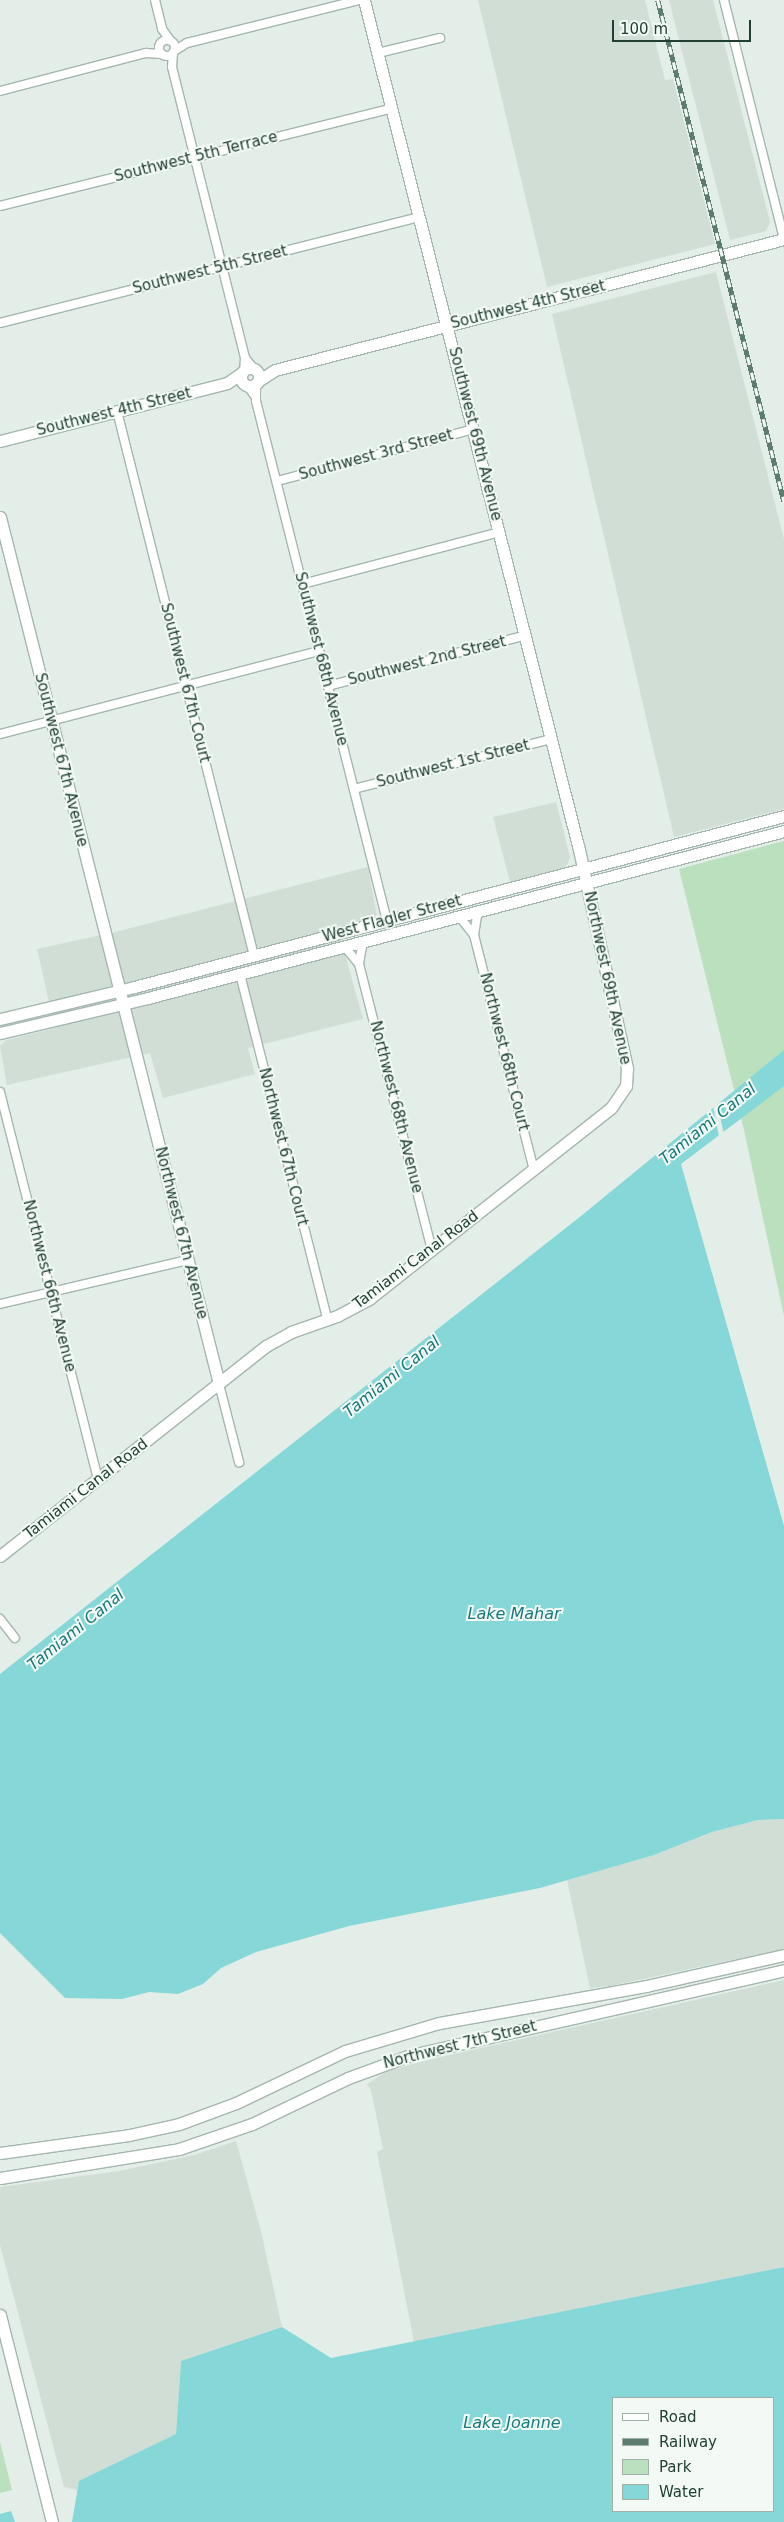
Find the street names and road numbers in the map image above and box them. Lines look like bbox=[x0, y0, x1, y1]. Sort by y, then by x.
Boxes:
street label: Southwest 5th Terrace bbox=[112, 128, 280, 186]
street label: Southwest 5th Street bbox=[131, 242, 289, 298]
street label: Southwest 4th Street bbox=[449, 277, 607, 333]
street label: Southwest 69th Avenue bbox=[445, 345, 505, 523]
street label: Southwest 4th Street bbox=[35, 384, 193, 440]
street label: Southwest 3rd Street bbox=[297, 426, 455, 484]
street label: Southwest 68th Avenue bbox=[291, 570, 351, 748]
street label: Southwest 67th Court bbox=[156, 601, 214, 765]
street label: Southwest 2nd Street bbox=[346, 633, 508, 689]
street label: Southwest 67th Avenue bbox=[31, 671, 91, 849]
street label: Southwest 1st Street bbox=[375, 736, 531, 792]
street label: Northwest 69th Avenue bbox=[580, 890, 634, 1066]
street label: West Flagler Street bbox=[321, 892, 463, 946]
street label: Northwest 68th Court bbox=[476, 971, 532, 1133]
street label: Northwest 68th Avenue bbox=[366, 1019, 426, 1195]
street label: Northwest 67th Court bbox=[255, 1066, 311, 1228]
street label: Northwest 67th Avenue bbox=[151, 1145, 211, 1321]
street label: Northwest 66th Avenue bbox=[19, 1198, 79, 1374]
street label: Tamiami Canal Road bbox=[350, 1207, 482, 1313]
street label: Tamiami Canal Road bbox=[20, 1435, 152, 1543]
street label: Northwest 7th Street bbox=[382, 2017, 538, 2073]

